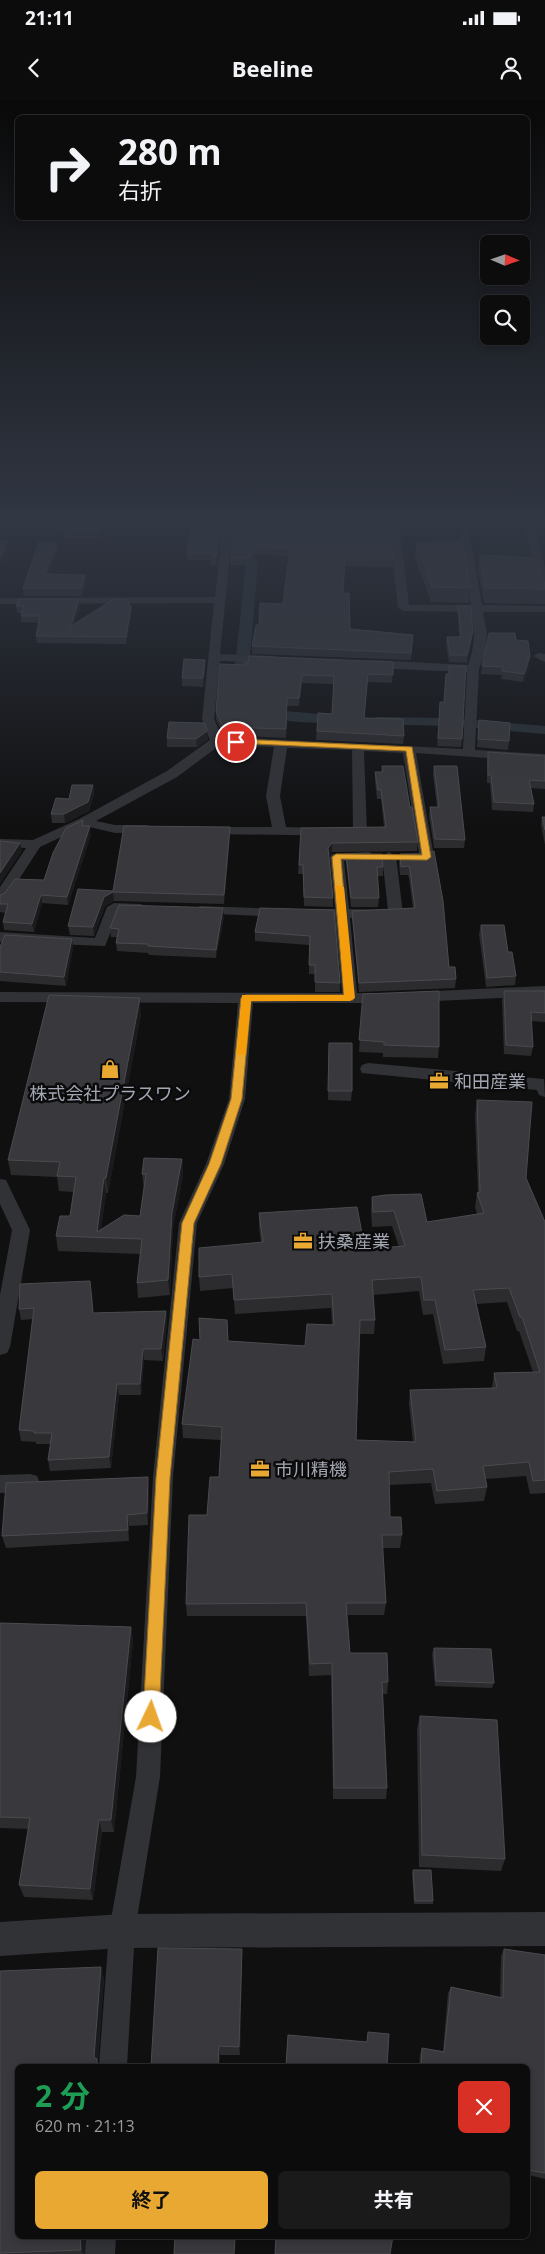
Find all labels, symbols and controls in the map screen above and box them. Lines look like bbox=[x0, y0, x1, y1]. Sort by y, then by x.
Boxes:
text: 21:11 bbox=[25, 5, 74, 31]
text: Beeline bbox=[232, 53, 313, 83]
icon: back bbox=[20, 54, 48, 82]
icon: person bbox=[497, 54, 525, 82]
text: 280 m bbox=[118, 128, 222, 175]
icon: right bbox=[35, 135, 100, 200]
text: 右折 bbox=[118, 175, 162, 205]
north arrow bbox=[480, 235, 530, 285]
map controls bbox=[480, 235, 530, 345]
button: search bbox=[480, 295, 530, 345]
pin bbox=[215, 721, 257, 763]
icon: arrive bbox=[222, 728, 250, 756]
shop icon: 株式会社プラスワン bbox=[99, 1058, 121, 1080]
place label: 和田産業 bbox=[454, 1069, 526, 1093]
office icon: 和田産業 bbox=[428, 1070, 450, 1092]
place label: 株式会社プラスワン bbox=[29, 1081, 191, 1105]
place label: 扶桑産業 bbox=[318, 1229, 390, 1253]
office icon: 扶桑産業 bbox=[292, 1230, 314, 1252]
place label: 市川精機 bbox=[275, 1457, 347, 1481]
office icon: 市川精機 bbox=[249, 1458, 271, 1480]
position arrow bbox=[124, 1690, 176, 1742]
text: 2 分 bbox=[35, 2075, 90, 2116]
button: close bbox=[458, 2081, 510, 2133]
text: 620 m · 21:13 bbox=[35, 2115, 135, 2137]
button: 終了 bbox=[35, 2171, 268, 2229]
button: 共有 bbox=[278, 2171, 510, 2229]

